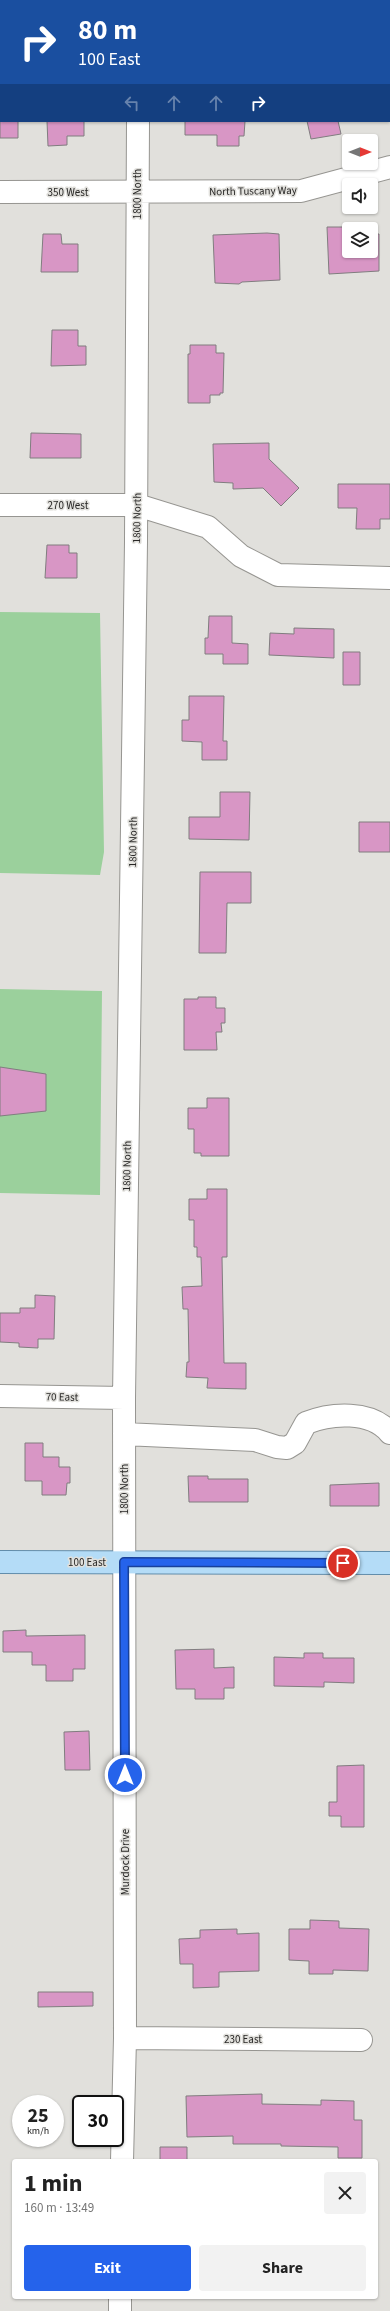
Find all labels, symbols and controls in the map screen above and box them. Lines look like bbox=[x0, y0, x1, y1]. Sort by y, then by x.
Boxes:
text: 80 m bbox=[78, 10, 137, 50]
icon: right bbox=[12, 16, 64, 68]
text: 100 East bbox=[78, 47, 140, 72]
icon: left bbox=[121, 92, 143, 114]
icon: ahead bbox=[163, 92, 185, 114]
icon: ahead bbox=[205, 92, 227, 114]
icon: right bbox=[247, 92, 269, 114]
north arrow bbox=[342, 134, 378, 170]
map controls bbox=[342, 134, 378, 258]
street label: 1800 North bbox=[130, 169, 145, 219]
button: sound bbox=[342, 178, 378, 214]
street label: North Tuscany Way bbox=[209, 183, 297, 199]
street label: 350 West bbox=[48, 185, 89, 200]
button: layers bbox=[342, 222, 378, 258]
street label: 1800 North bbox=[129, 493, 145, 543]
street label: 270 West bbox=[48, 498, 89, 513]
street label: 1800 North bbox=[125, 817, 141, 867]
street label: 1800 North bbox=[119, 1141, 135, 1191]
street label: 70 East bbox=[46, 1389, 79, 1405]
street label: 1800 North bbox=[117, 1464, 132, 1514]
pin bbox=[326, 1546, 360, 1580]
icon: arrive bbox=[332, 1552, 354, 1574]
street label: 100 East bbox=[68, 1555, 106, 1570]
position arrow bbox=[104, 1754, 146, 1796]
street label: Murdock Drive bbox=[118, 1828, 133, 1895]
street label: 230 East bbox=[224, 2032, 262, 2047]
speed limit sign: 30 bbox=[72, 2095, 124, 2147]
text: 25 bbox=[27, 2102, 49, 2130]
text: km/h bbox=[27, 2124, 49, 2138]
text: 1 min bbox=[24, 2166, 82, 2201]
button: close bbox=[324, 2172, 366, 2214]
text: 160 m · 13:49 bbox=[24, 2199, 94, 2217]
button: Exit bbox=[24, 2245, 191, 2291]
button: Share bbox=[199, 2245, 366, 2291]

